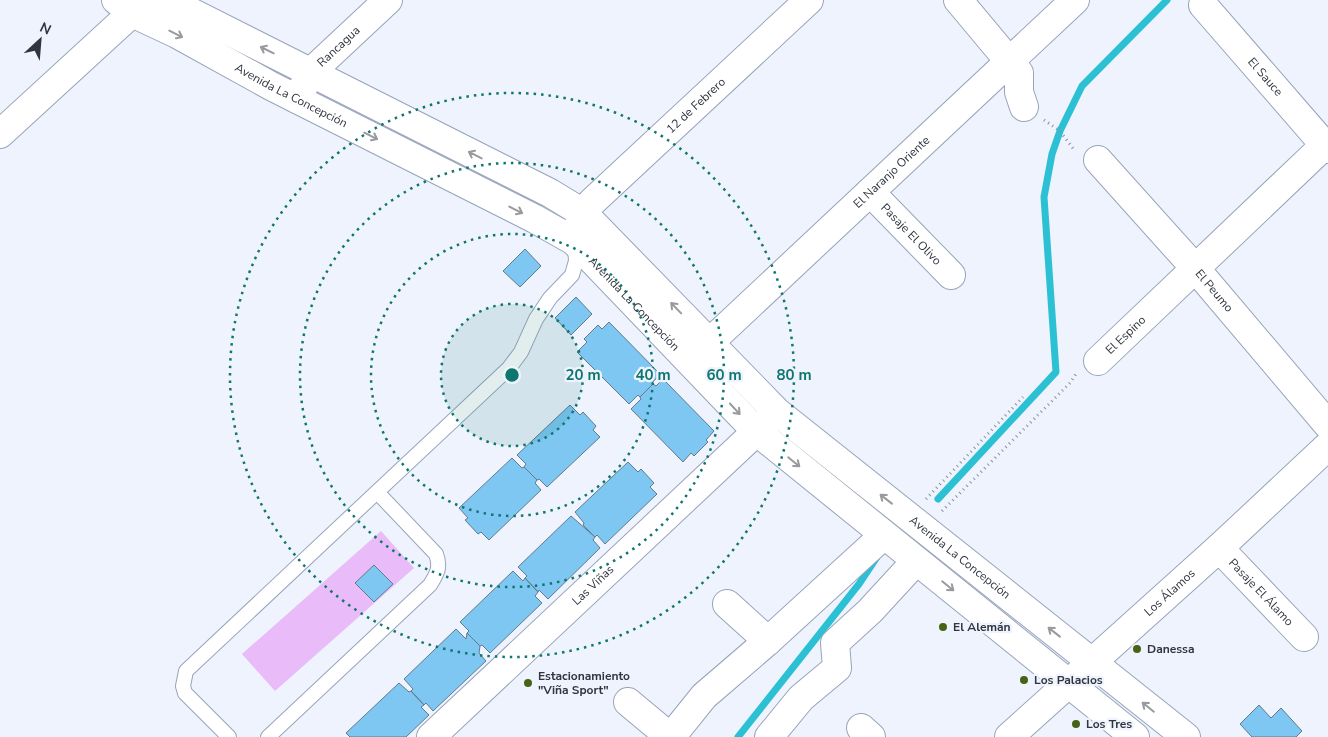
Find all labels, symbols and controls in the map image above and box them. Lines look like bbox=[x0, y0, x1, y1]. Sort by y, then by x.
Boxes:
north arrow bbox=[15, 15, 65, 65]
text: N bbox=[37, 18, 54, 40]
street label: Rancagua bbox=[314, 22, 363, 70]
one-way arrow bbox=[168, 30, 183, 39]
one-way arrow bbox=[260, 45, 275, 54]
street label: El Sauce bbox=[1244, 54, 1286, 99]
street label: Avenida La Concepción bbox=[232, 60, 350, 131]
street label: 12 de Febrero bbox=[663, 74, 729, 137]
one-way arrow bbox=[364, 131, 379, 141]
street label: El Naranjo Oriente bbox=[850, 132, 933, 212]
one-way arrow bbox=[468, 150, 483, 159]
street label: Pasaje El Olivo bbox=[877, 200, 945, 269]
one-way arrow bbox=[508, 206, 523, 215]
street label: Avenida La Concepción bbox=[585, 253, 683, 354]
street label: El Peumo bbox=[1192, 266, 1237, 316]
one-way arrow bbox=[670, 302, 682, 315]
street label: El Espino bbox=[1102, 312, 1149, 358]
text: 20 m bbox=[565, 365, 601, 385]
text: 40 m bbox=[635, 365, 671, 385]
text: 60 m bbox=[706, 365, 742, 385]
text: 80 m bbox=[776, 365, 812, 385]
centre of rings bbox=[503, 366, 521, 384]
one-way arrow bbox=[729, 402, 741, 415]
one-way arrow bbox=[787, 457, 800, 468]
one-way arrow bbox=[880, 493, 893, 504]
street label: Avenida La Concepción bbox=[906, 512, 1014, 602]
street label: Pasaje El Álamo bbox=[1225, 555, 1297, 629]
street label: Las Viñas bbox=[568, 561, 617, 609]
street label: Los Álamos bbox=[1141, 565, 1199, 620]
one-way arrow bbox=[941, 581, 954, 592]
place label: El Alemán bbox=[953, 619, 1011, 635]
marker: El Alemán bbox=[937, 621, 949, 633]
one-way arrow bbox=[1048, 627, 1061, 638]
place label: Danessa bbox=[1147, 641, 1195, 657]
marker: Danessa bbox=[1131, 643, 1143, 655]
place label: Estacionamiento "Viña Sport" bbox=[538, 668, 630, 698]
place label: Los Palacios bbox=[1034, 672, 1103, 688]
marker: Los Palacios bbox=[1018, 674, 1030, 686]
marker: Estacionamiento "Viña Sport" bbox=[522, 677, 534, 689]
one-way arrow bbox=[1141, 701, 1154, 712]
place label: Los Tres bbox=[1086, 716, 1132, 732]
marker: Los Tres bbox=[1070, 718, 1082, 730]

